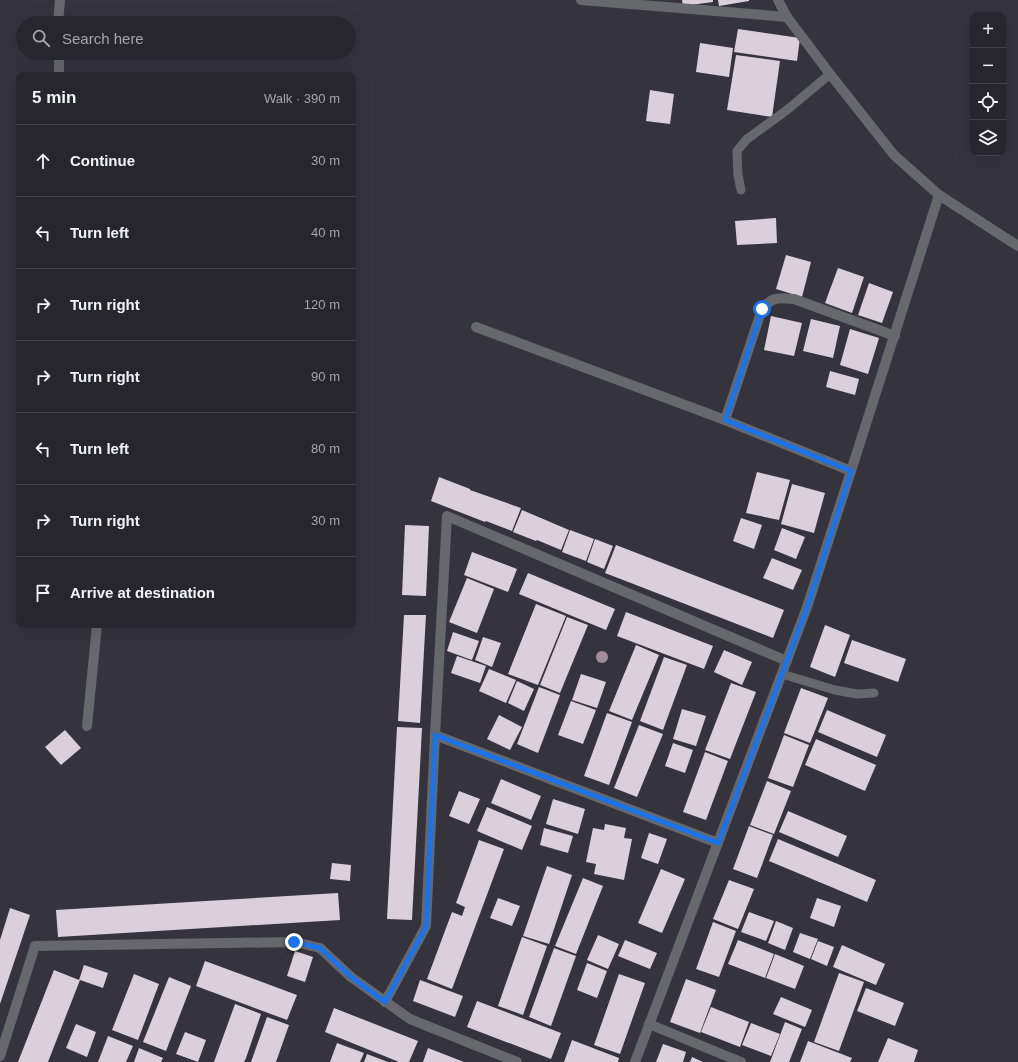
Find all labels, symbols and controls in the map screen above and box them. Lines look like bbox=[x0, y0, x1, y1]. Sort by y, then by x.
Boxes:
map controls bbox=[970, 12, 1006, 156]
button: + bbox=[970, 12, 1006, 48]
search box bbox=[16, 16, 356, 60]
icon: search bbox=[30, 27, 52, 49]
text: Search here bbox=[62, 30, 144, 47]
button: − bbox=[970, 48, 1006, 84]
button: locate bbox=[970, 84, 1006, 120]
text: 5 min bbox=[32, 88, 76, 107]
text: Walk · 390 m bbox=[264, 91, 340, 106]
button: layers bbox=[970, 120, 1006, 156]
icon: ahead bbox=[32, 150, 54, 172]
text: Continue bbox=[70, 152, 135, 169]
text: 30 m bbox=[311, 153, 340, 168]
icon: left bbox=[32, 222, 54, 244]
text: Turn left bbox=[70, 224, 129, 241]
text: 40 m bbox=[311, 225, 340, 240]
icon: right bbox=[32, 294, 54, 316]
text: Turn right bbox=[70, 296, 140, 313]
text: 120 m bbox=[304, 297, 340, 312]
route start bbox=[753, 300, 771, 318]
icon: right bbox=[32, 366, 54, 388]
text: Turn right bbox=[70, 368, 140, 385]
text: 90 m bbox=[311, 369, 340, 384]
icon: left bbox=[32, 438, 54, 460]
text: Turn left bbox=[70, 440, 129, 457]
text: 80 m bbox=[311, 441, 340, 456]
icon: right bbox=[32, 510, 54, 532]
text: Turn right bbox=[70, 512, 140, 529]
text: 30 m bbox=[311, 513, 340, 528]
icon: arrive bbox=[32, 582, 54, 604]
text: Arrive at destination bbox=[70, 584, 215, 601]
route end bbox=[285, 933, 303, 951]

